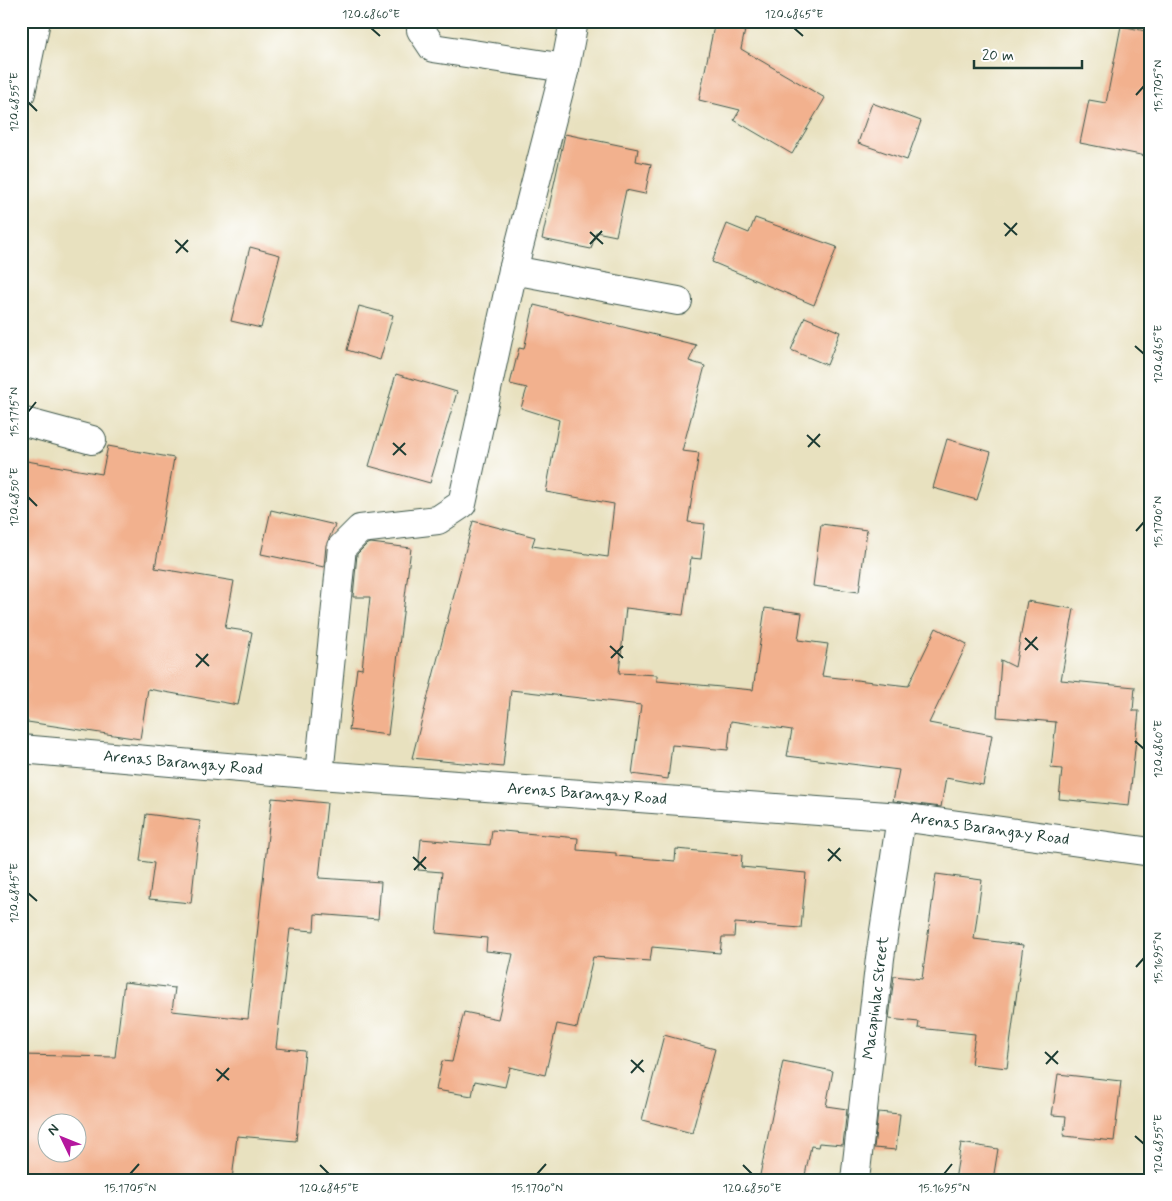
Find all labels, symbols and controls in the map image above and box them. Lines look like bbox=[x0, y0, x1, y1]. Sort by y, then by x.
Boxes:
text: 120.6860°E bbox=[342, 7, 400, 23]
text: 120.6865°E bbox=[765, 7, 823, 23]
scale bar bbox=[974, 38, 1082, 70]
text: 20 m bbox=[982, 46, 1014, 66]
text: 15.1705°N bbox=[1151, 60, 1167, 112]
text: 120.6855°E bbox=[7, 72, 23, 132]
text: 120.6865°E bbox=[1151, 325, 1167, 383]
text: 15.1715°N bbox=[7, 387, 23, 437]
text: 120.6850°E bbox=[7, 468, 23, 526]
text: 15.1700°N bbox=[1151, 496, 1167, 548]
text: 120.6860°E bbox=[1151, 720, 1167, 778]
street label: Arenas Barangay Road bbox=[102, 746, 264, 780]
street label: Arenas Barangay Road bbox=[506, 778, 668, 810]
street label: Arenas Barangay Road bbox=[909, 807, 1071, 851]
text: 120.6845°E bbox=[7, 863, 23, 923]
text: 15.1695°N bbox=[1151, 932, 1167, 984]
street label: Macapinlac Street bbox=[858, 935, 894, 1061]
north arrow bbox=[38, 1114, 88, 1164]
text: 120.6855°E bbox=[1151, 1114, 1167, 1174]
text: N bbox=[43, 1120, 63, 1139]
text: 15.1705°N bbox=[104, 1181, 156, 1197]
text: 120.6845°E bbox=[299, 1181, 359, 1197]
text: 15.1700°N bbox=[511, 1181, 563, 1197]
text: 120.6850°E bbox=[723, 1181, 781, 1197]
text: 15.1695°N bbox=[918, 1181, 970, 1197]

